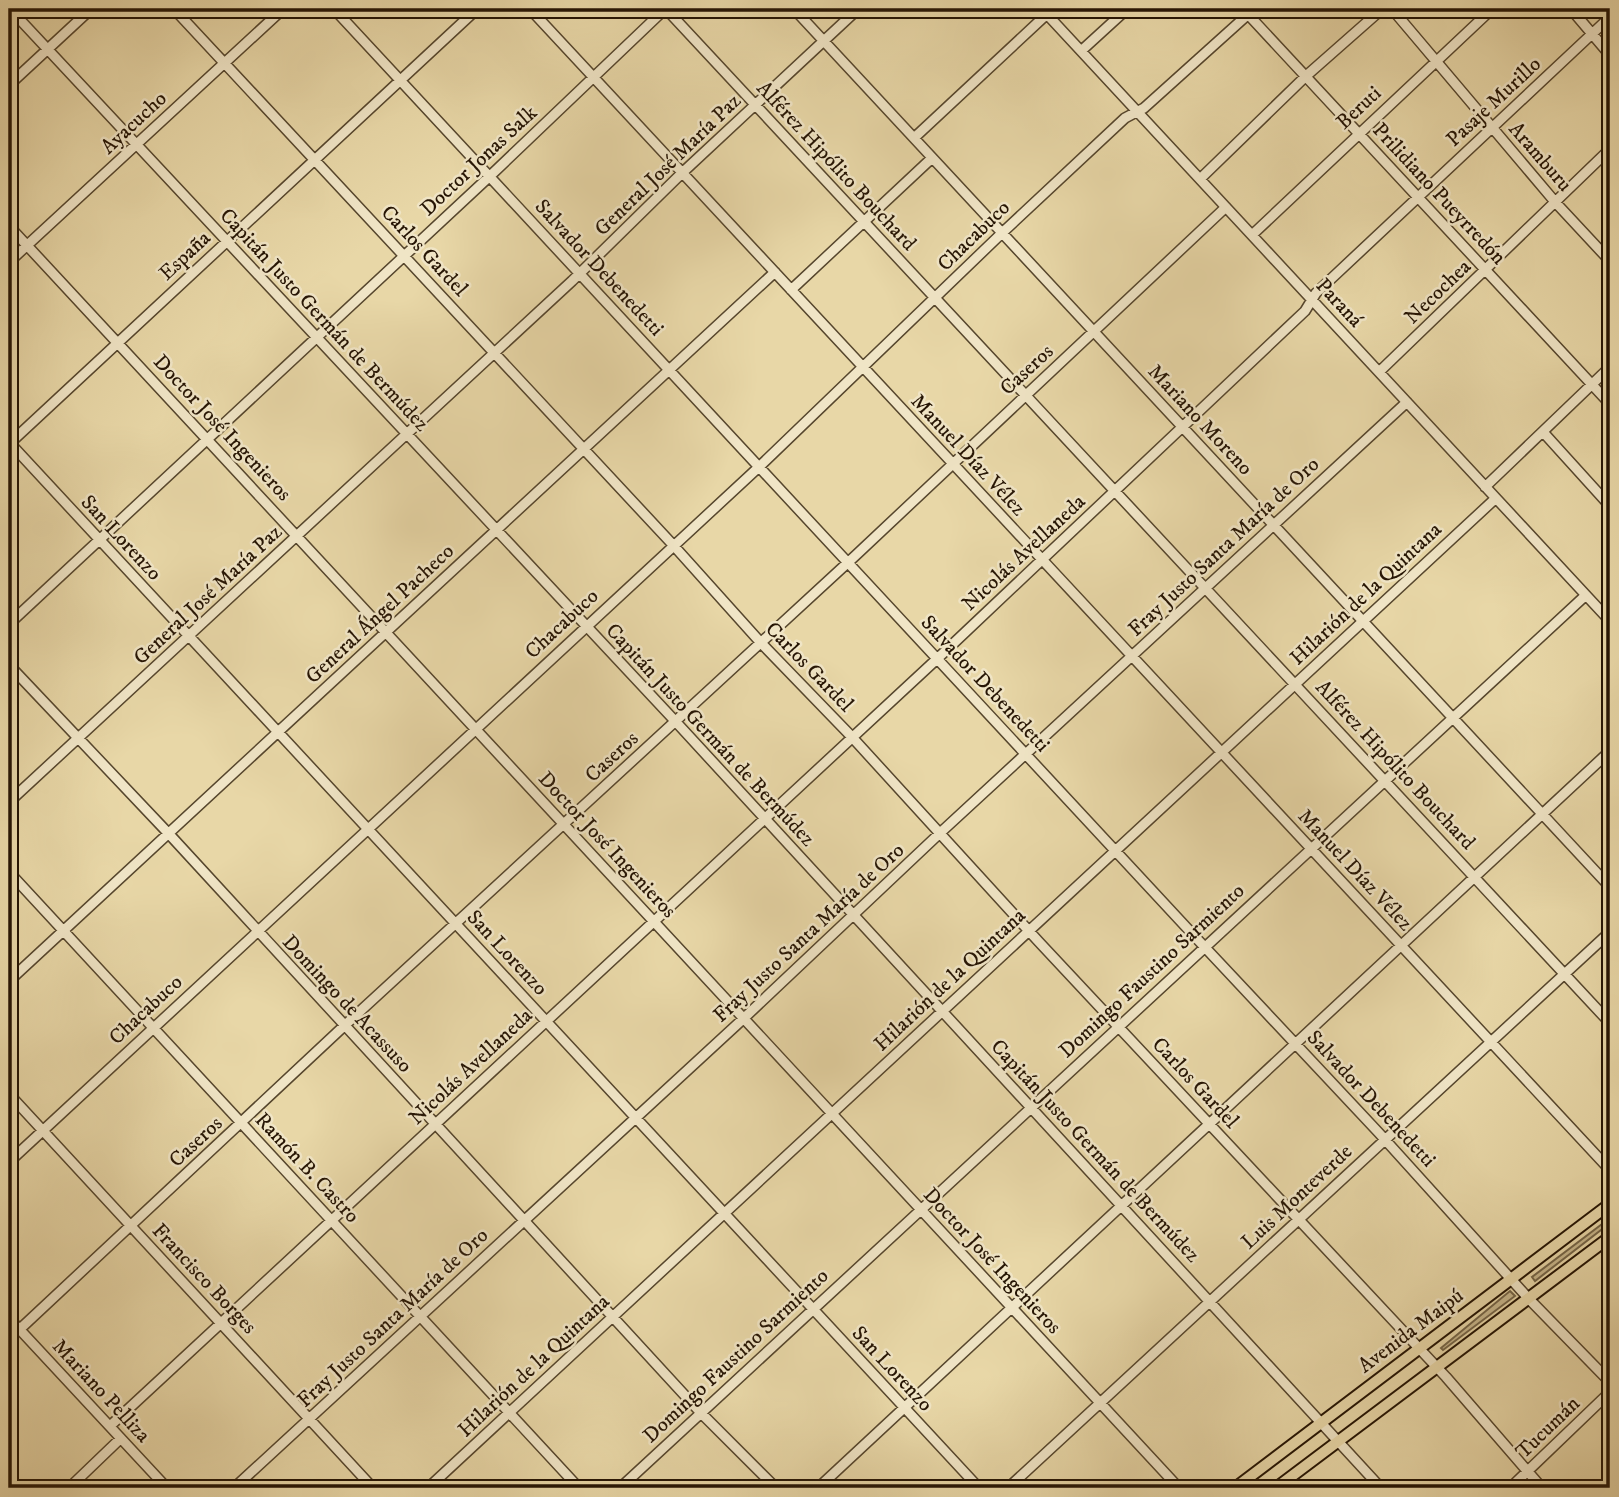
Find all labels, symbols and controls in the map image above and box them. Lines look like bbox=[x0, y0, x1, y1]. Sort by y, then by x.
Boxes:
street label: Pasaje Murillo bbox=[1441, 51, 1547, 153]
street label: Alférez Hipólito Bouchard bbox=[751, 76, 922, 257]
street label: Beruti bbox=[1331, 81, 1387, 135]
street label: Ayacucho bbox=[95, 86, 173, 160]
street label: General José María Paz bbox=[589, 88, 747, 242]
street label: Doctor Jonas Salk bbox=[415, 100, 543, 222]
street label: Aramburu bbox=[1503, 117, 1577, 197]
street label: Prilidiano Pueyrredón bbox=[1367, 118, 1511, 270]
street label: Salvador Debenedetti bbox=[529, 194, 669, 342]
street label: Chacabuco bbox=[932, 195, 1016, 277]
street label: Carlos Gardel bbox=[375, 200, 473, 303]
street label: Capitán Justo Germán de Bermúdez bbox=[214, 203, 434, 437]
street label: España bbox=[154, 226, 216, 286]
street label: Necochea bbox=[1399, 254, 1477, 330]
street label: Paraná bbox=[1310, 273, 1368, 333]
street label: Caseros bbox=[995, 339, 1059, 401]
street label: Doctor José Ingenieros bbox=[147, 349, 297, 507]
street label: Mariano Moreno bbox=[1142, 359, 1258, 481]
street label: Manuel Díaz Vélez bbox=[905, 389, 1031, 521]
street label: Fray Justo Santa María de Oro bbox=[1123, 452, 1325, 642]
street label: Nicolás Avellaneda bbox=[957, 489, 1091, 617]
street label: San Lorenzo bbox=[75, 490, 167, 586]
street label: Hilarión de la Quintana bbox=[1285, 517, 1447, 671]
street label: General José María Paz bbox=[128, 519, 288, 671]
street label: General Ángel Pacheco bbox=[299, 537, 460, 690]
street label: Chacabuco bbox=[520, 583, 604, 665]
street label: Salvador Debenedetti bbox=[915, 610, 1055, 758]
street label: Carlos Gardel bbox=[760, 616, 859, 718]
street label: Capitán Justo Germán de Bermúdez bbox=[600, 618, 820, 852]
street label: Alférez Hipólito Bouchard bbox=[1310, 675, 1481, 856]
street label: Caseros bbox=[580, 726, 644, 788]
street label: Doctor José Ingenieros bbox=[532, 766, 682, 924]
street label: Manuel Díaz Vélez bbox=[1292, 804, 1418, 936]
street label: Fray Justo Santa María de Oro bbox=[708, 838, 910, 1028]
street label: Domingo Faustino Sarmiento bbox=[1054, 878, 1250, 1064]
street label: Hilarión de la Quintana bbox=[869, 903, 1031, 1057]
street label: San Lorenzo bbox=[461, 905, 553, 1001]
street label: Domingo de Acassuso bbox=[276, 930, 418, 1078]
street label: Chacabuco bbox=[104, 969, 188, 1051]
street label: Nicolás Avellaneda bbox=[404, 1003, 538, 1131]
street label: Salvador Debenedetti bbox=[1301, 1025, 1441, 1173]
street label: Carlos Gardel bbox=[1146, 1032, 1244, 1135]
street label: Capitán Justo Germán de Bermúdez bbox=[985, 1034, 1205, 1268]
street label: Ramón B. Castro bbox=[249, 1107, 365, 1229]
street label: Caseros bbox=[164, 1111, 228, 1173]
street label: Luis Monteverde bbox=[1236, 1139, 1358, 1255]
street label: Doctor José Ingenieros bbox=[917, 1182, 1067, 1340]
street label: Francisco Borges bbox=[146, 1218, 262, 1340]
street label: Fray Justo Santa María de Oro bbox=[292, 1223, 494, 1413]
street label: Domingo Faustino Sarmiento bbox=[638, 1263, 834, 1449]
street label: Avenida Maipú bbox=[1353, 1283, 1469, 1379]
street label: Hilarión de la Quintana bbox=[453, 1289, 615, 1443]
street label: San Lorenzo bbox=[846, 1321, 938, 1417]
street label: Mariano Pelliza bbox=[46, 1334, 156, 1448]
street label: Tucumán bbox=[1510, 1391, 1586, 1465]

